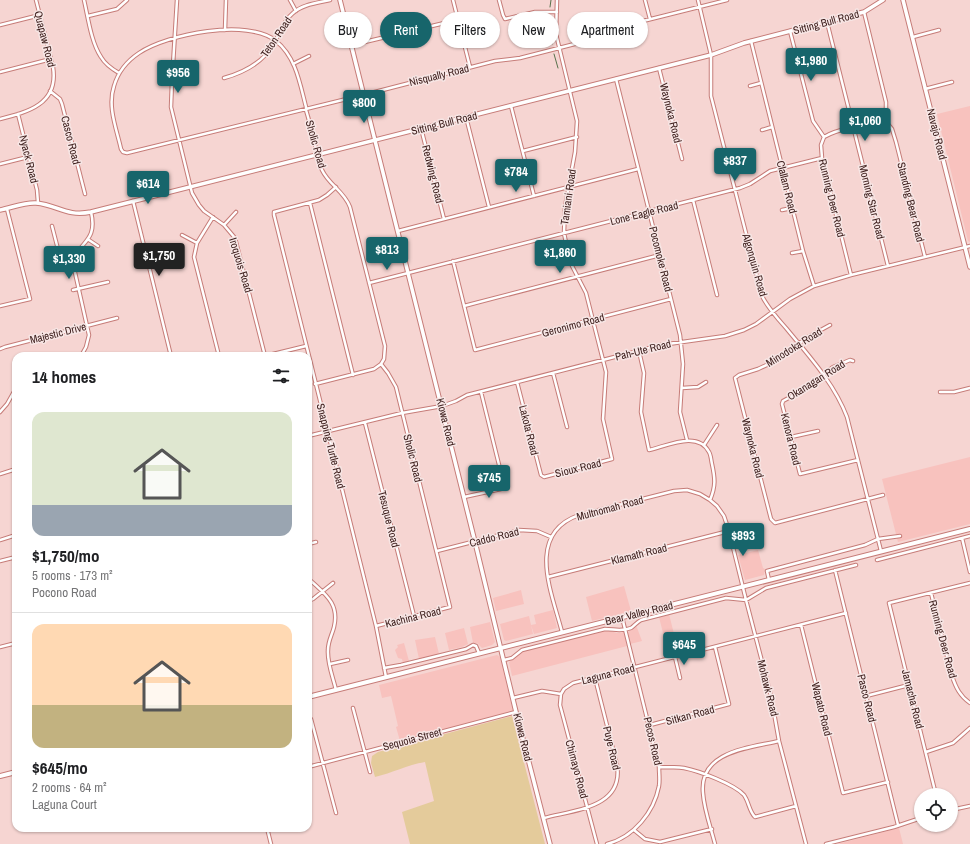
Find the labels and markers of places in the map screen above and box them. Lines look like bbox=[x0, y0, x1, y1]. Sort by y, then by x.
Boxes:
pin: $1,980 bbox=[778, 48, 844, 82]
pin: $956 bbox=[154, 60, 202, 94]
pin: $800 bbox=[340, 90, 388, 124]
pin: $1,060 bbox=[832, 108, 898, 142]
pin: $837 bbox=[711, 148, 759, 182]
pin: $784 bbox=[492, 159, 540, 193]
pin: $614 bbox=[124, 171, 172, 205]
pin: $813 bbox=[363, 237, 411, 271]
pin: $1,860 bbox=[527, 240, 593, 274]
pin: $1,750 bbox=[126, 243, 192, 277]
pin: $1,330 bbox=[36, 246, 102, 280]
pin: $745 bbox=[465, 465, 513, 499]
pin: $893 bbox=[719, 523, 767, 557]
pin: $645 bbox=[660, 632, 708, 666]

